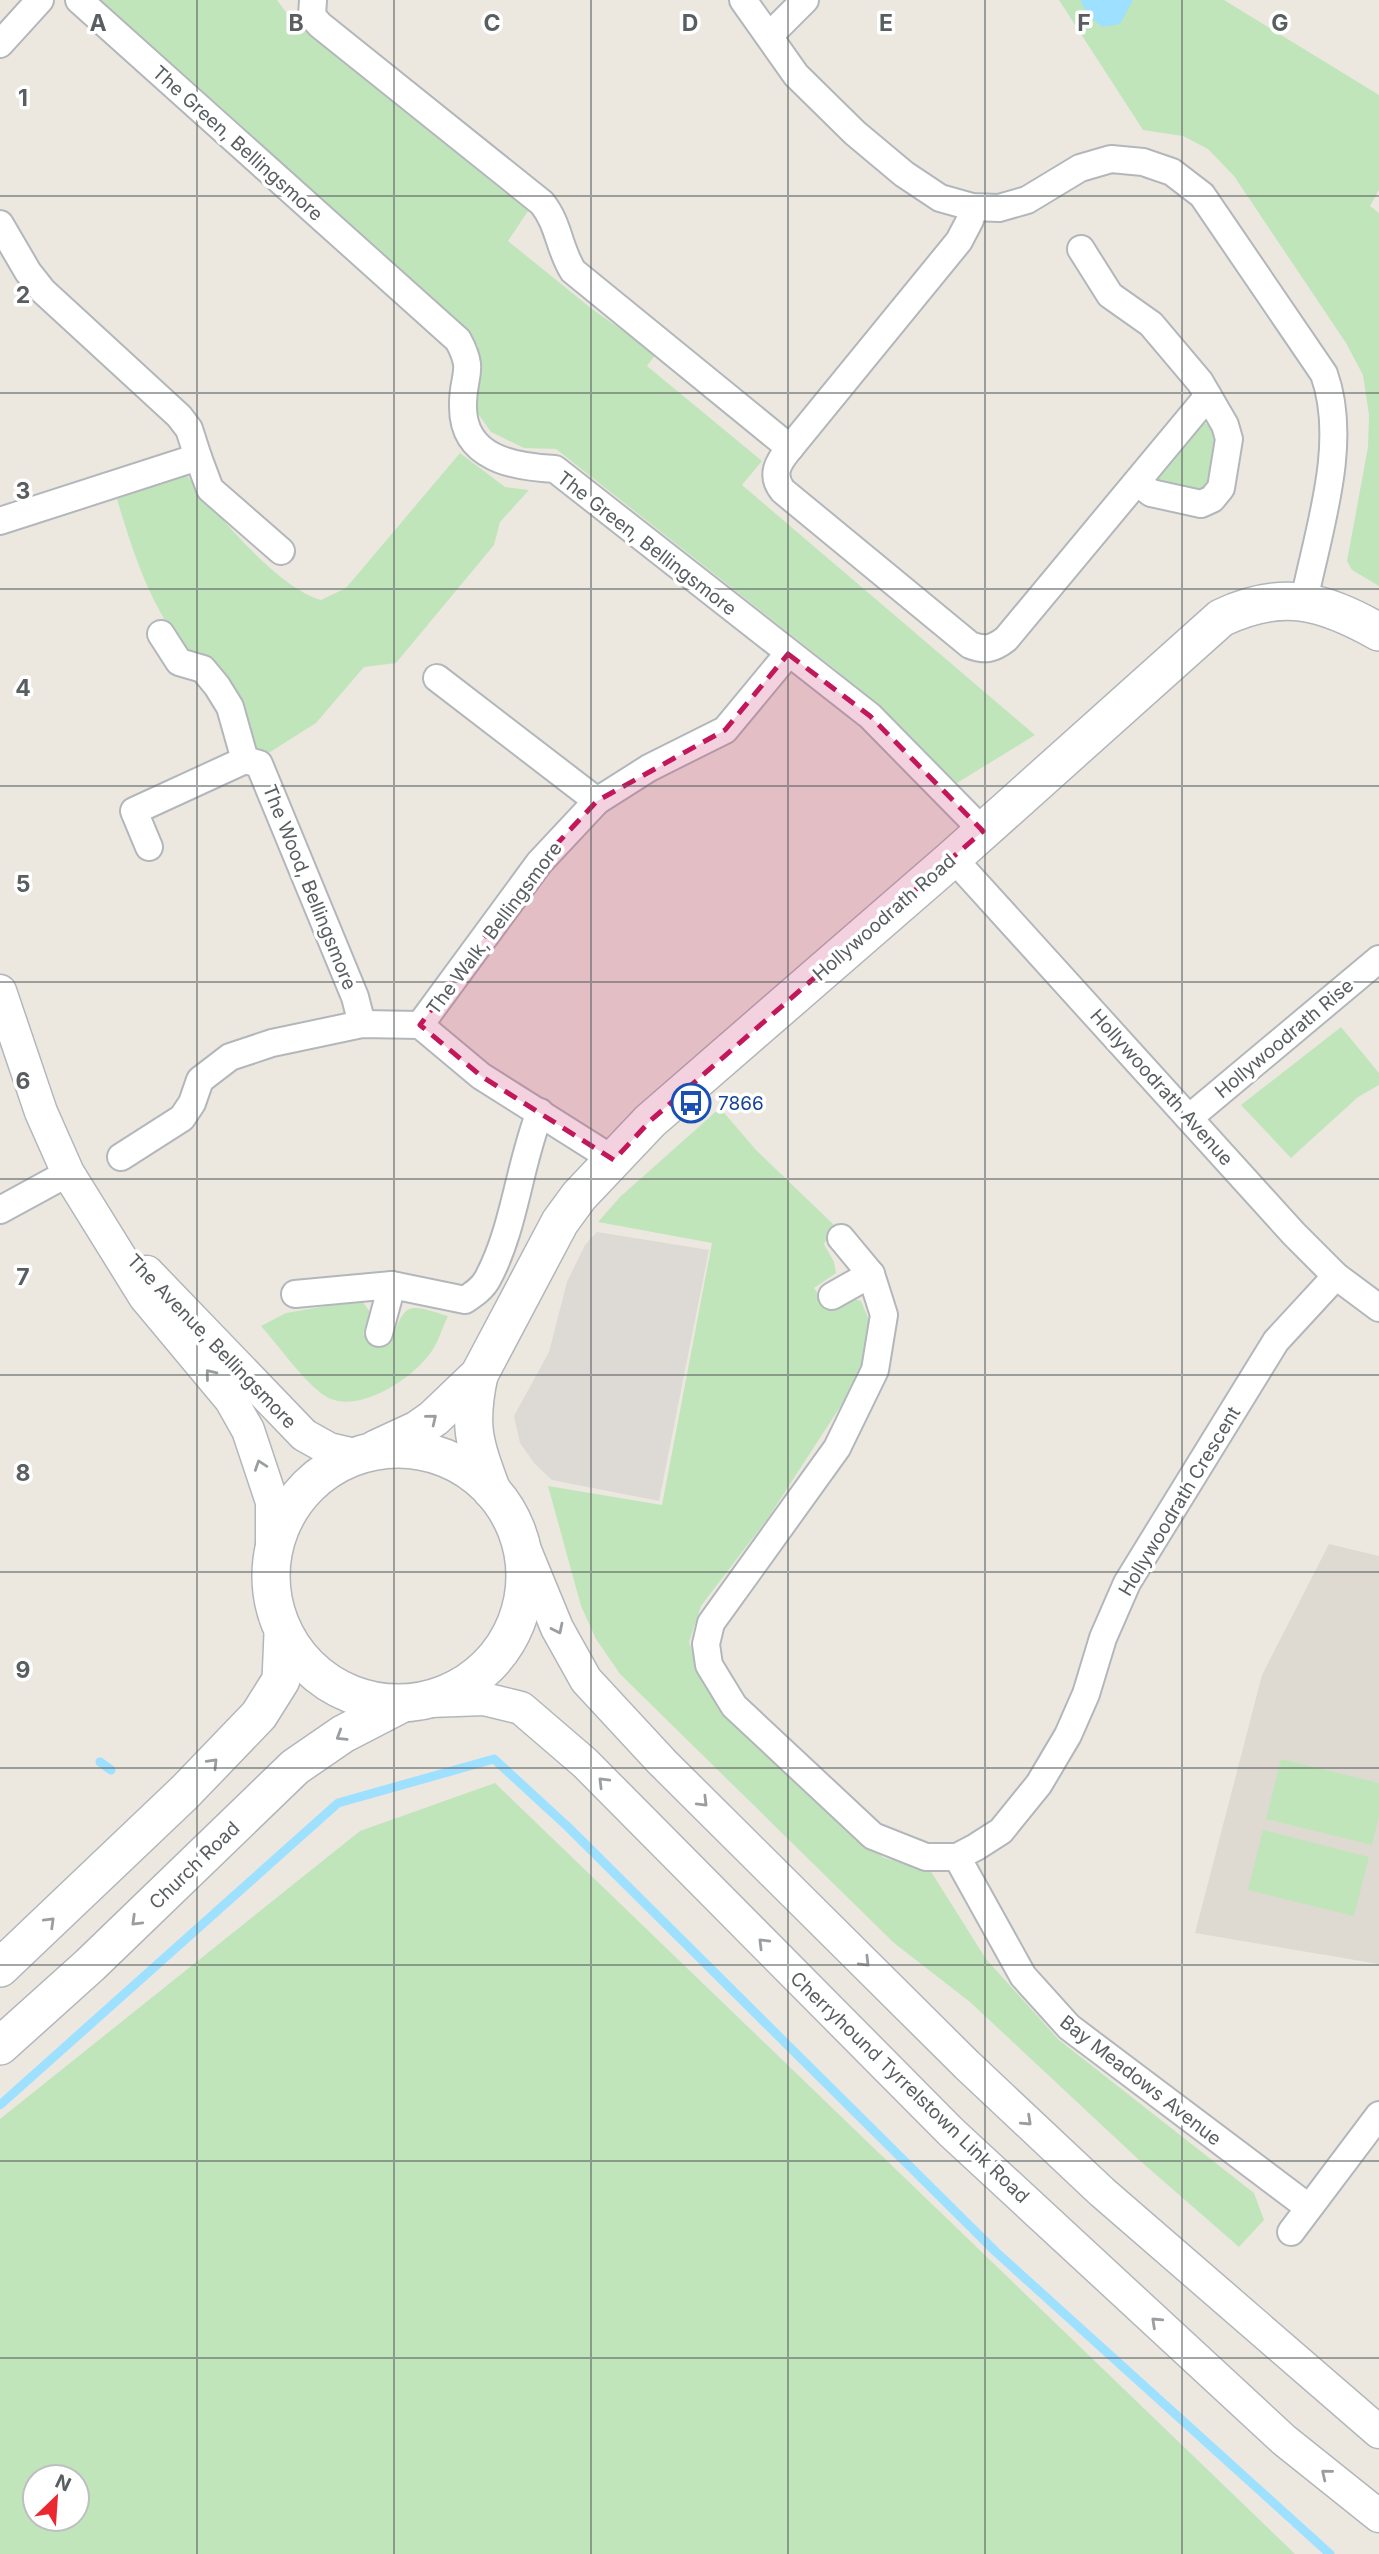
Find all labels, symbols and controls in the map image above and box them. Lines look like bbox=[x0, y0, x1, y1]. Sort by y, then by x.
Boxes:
text: A bbox=[89, 9, 107, 37]
text: B bbox=[288, 9, 304, 37]
text: C bbox=[483, 9, 501, 37]
text: D bbox=[682, 9, 698, 37]
text: E bbox=[879, 9, 893, 37]
text: F bbox=[1077, 9, 1091, 37]
text: G bbox=[1271, 9, 1289, 37]
street label: The Green, Bellingsmore bbox=[148, 61, 328, 226]
text: 1 bbox=[18, 84, 28, 112]
text: 2 bbox=[16, 281, 30, 309]
street label: The Green, Bellingsmore bbox=[552, 466, 741, 621]
text: 3 bbox=[16, 477, 30, 505]
text: 4 bbox=[15, 674, 31, 702]
street label: The Wood, Bellingsmore bbox=[258, 781, 361, 993]
street label: The Walk, Bellingsmore bbox=[422, 837, 567, 1019]
street label: Hollywoodrath Road bbox=[808, 849, 960, 986]
text: 5 bbox=[16, 870, 30, 898]
street label: Hollywoodrath Rise bbox=[1210, 974, 1358, 1103]
street label: Hollywoodrath Avenue bbox=[1085, 1004, 1238, 1170]
text: 6 bbox=[16, 1067, 30, 1095]
bus stop icon: 7866 bbox=[670, 1082, 712, 1124]
place label: 7866 bbox=[718, 1092, 764, 1115]
street label: The Avenue, Bellingsmore bbox=[122, 1249, 301, 1433]
text: 7 bbox=[16, 1263, 30, 1291]
one-way arrow bbox=[206, 1369, 218, 1382]
street label: Hollywoodrath Crescent bbox=[1114, 1402, 1245, 1600]
one-way arrow bbox=[424, 1414, 437, 1427]
text: 8 bbox=[16, 1459, 30, 1487]
one-way arrow bbox=[254, 1460, 268, 1472]
one-way arrow bbox=[550, 1622, 564, 1634]
text: 9 bbox=[16, 1656, 30, 1684]
one-way arrow bbox=[336, 1728, 349, 1741]
one-way arrow bbox=[205, 1759, 217, 1771]
one-way arrow bbox=[599, 1778, 611, 1790]
one-way arrow bbox=[695, 1794, 708, 1807]
street label: Church Road bbox=[144, 1817, 244, 1914]
one-way arrow bbox=[131, 1912, 144, 1925]
one-way arrow bbox=[42, 1917, 55, 1930]
one-way arrow bbox=[759, 1939, 772, 1952]
one-way arrow bbox=[856, 1954, 869, 1967]
street label: Cherryhound Tyrrelstown Link Road bbox=[785, 1967, 1034, 2208]
street label: Bay Meadows Avenue bbox=[1055, 2010, 1226, 2150]
one-way arrow bbox=[1019, 2113, 1032, 2126]
one-way arrow bbox=[1151, 2318, 1164, 2331]
north arrow bbox=[21, 2463, 91, 2533]
one-way arrow bbox=[1321, 2469, 1333, 2482]
text: N bbox=[52, 2470, 74, 2497]

